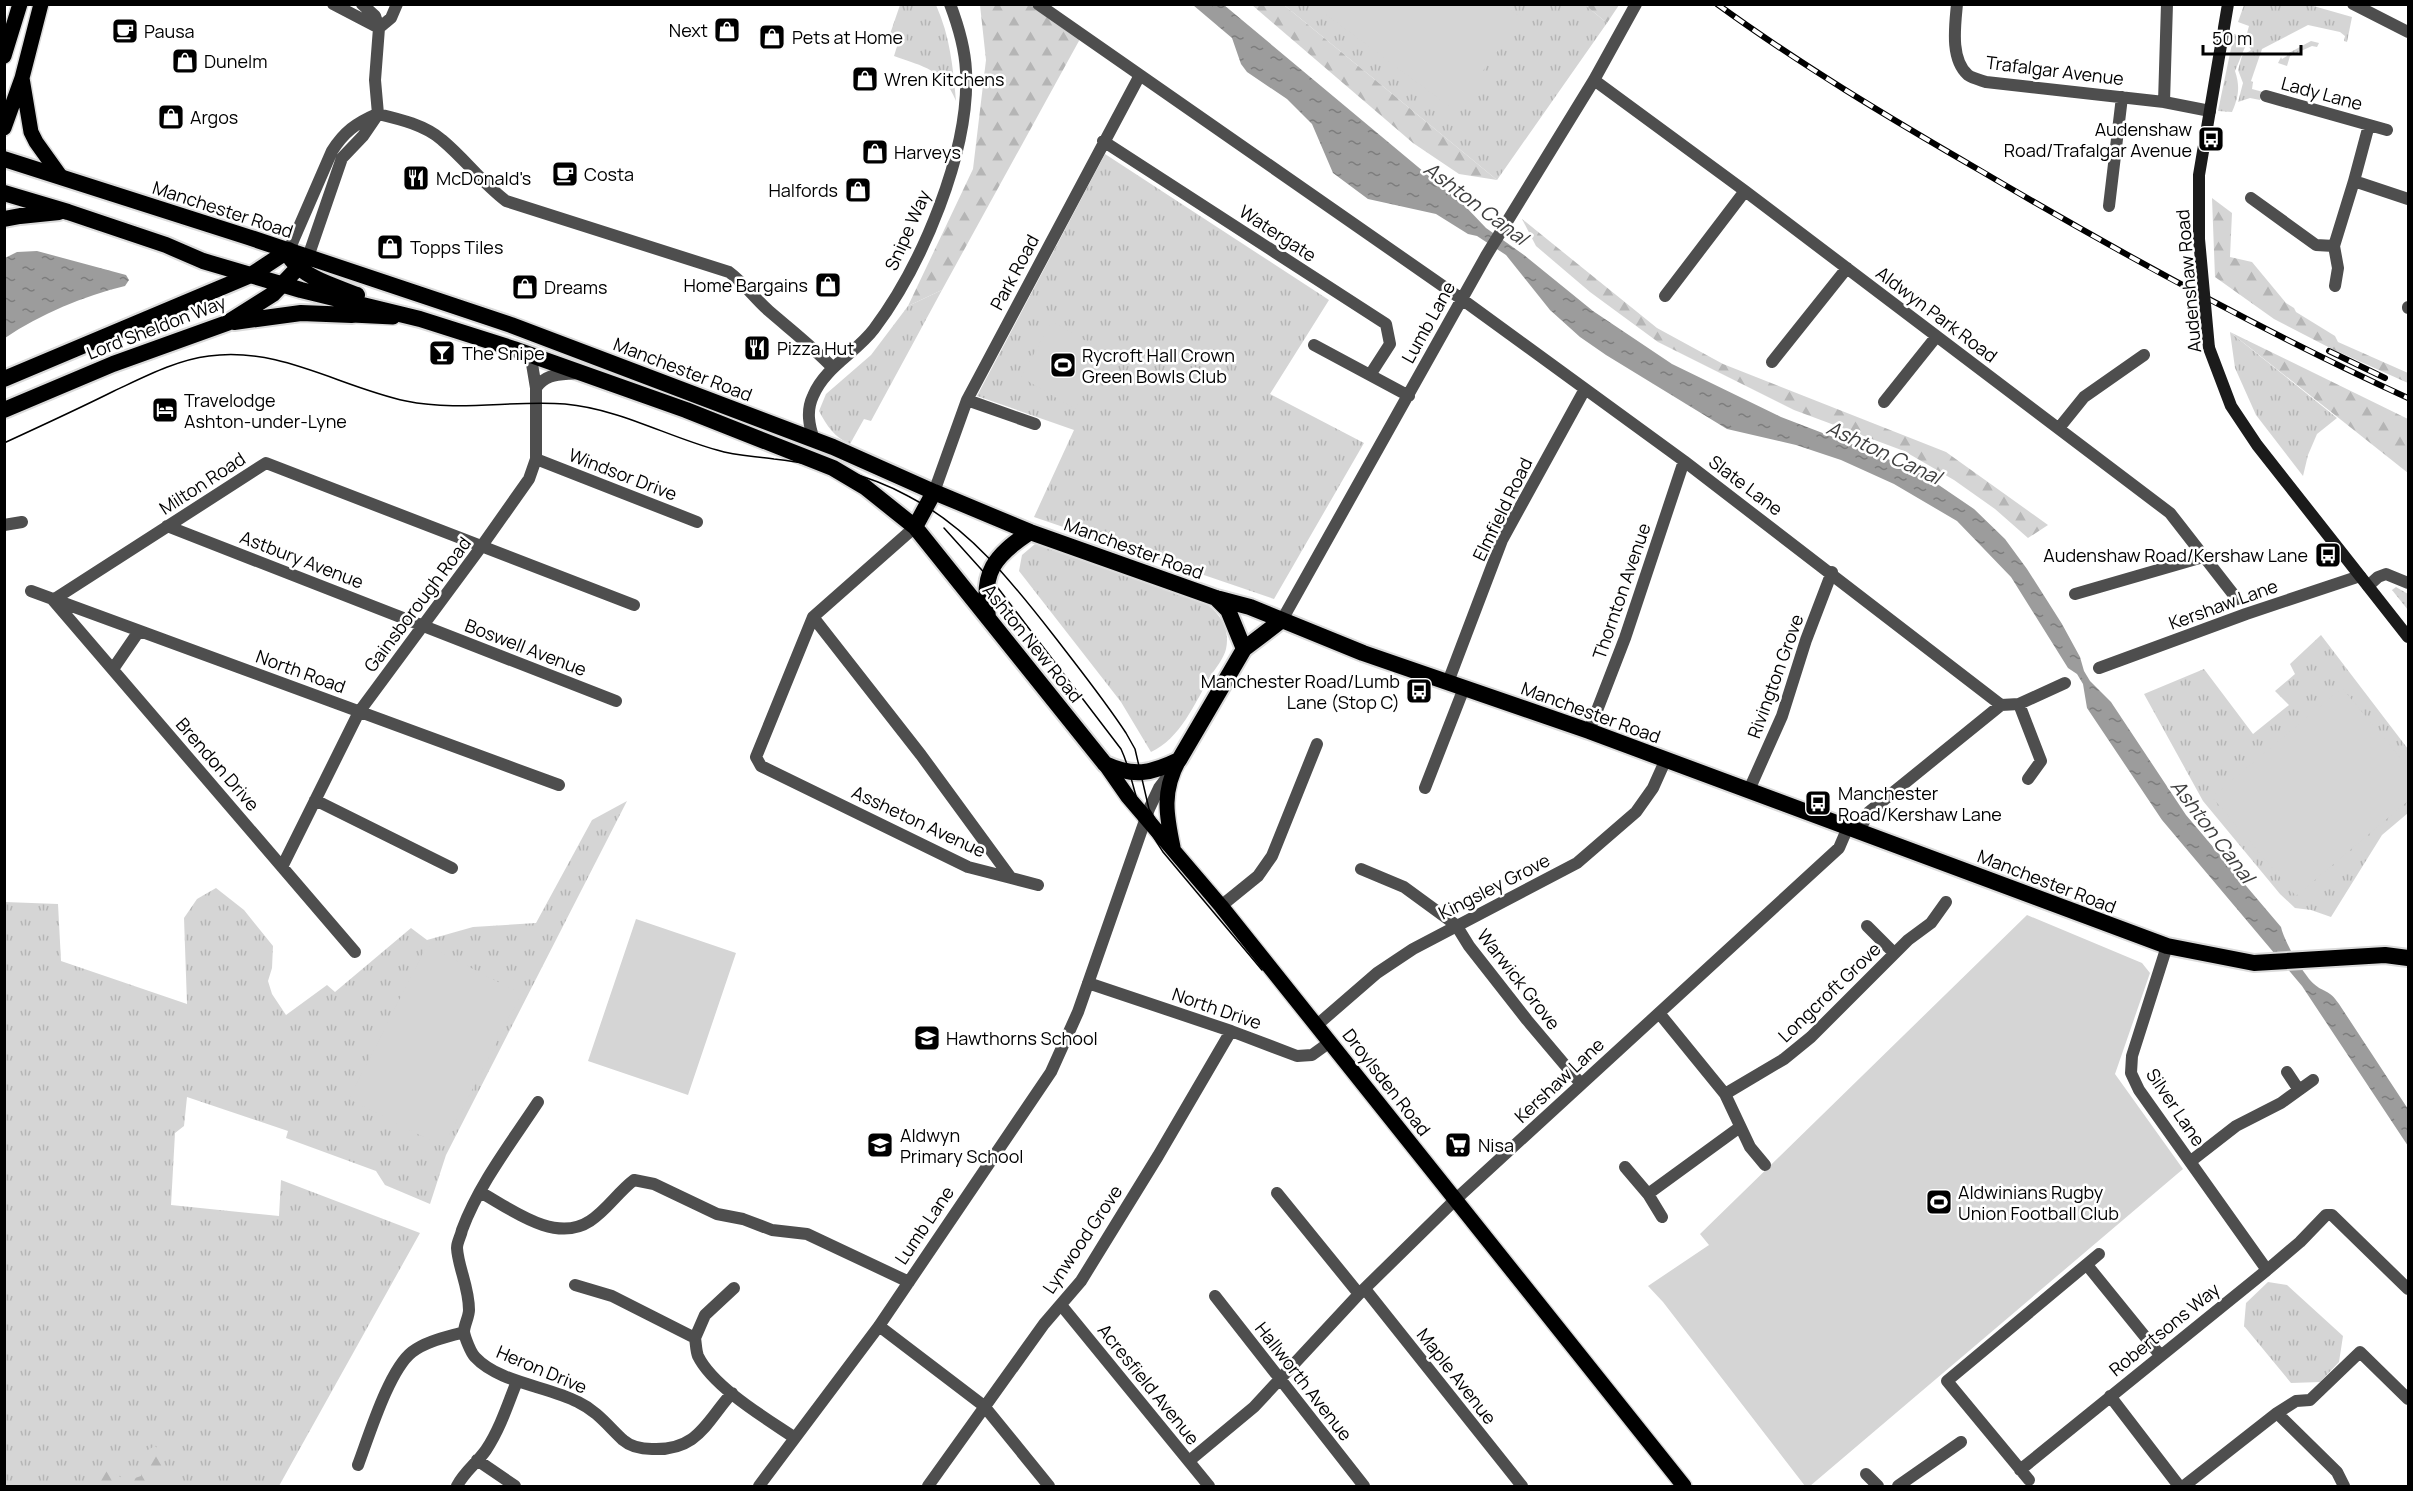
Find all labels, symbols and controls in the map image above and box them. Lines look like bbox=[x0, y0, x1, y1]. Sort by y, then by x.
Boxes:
shop icon: Next bbox=[712, 15, 742, 45]
cafe icon: Pausa bbox=[110, 16, 140, 46]
place label: Next bbox=[669, 18, 708, 42]
scale bar bbox=[2203, 18, 2300, 56]
place label: Pausa bbox=[144, 19, 195, 43]
shop icon: Pets at Home bbox=[757, 22, 787, 52]
place label: Pets at Home bbox=[792, 25, 903, 49]
text: 50 m bbox=[2212, 26, 2252, 50]
shop icon: Dunelm bbox=[170, 46, 200, 76]
place label: Dunelm bbox=[204, 49, 267, 73]
street label: Trafalgar Avenue bbox=[1985, 50, 2125, 90]
shop icon: Wren Kitchens bbox=[850, 64, 880, 94]
place label: Wren Kitchens bbox=[884, 67, 1004, 91]
street label: Lady Lane bbox=[2279, 71, 2365, 115]
shop icon: Argos bbox=[156, 102, 186, 132]
place label: Argos bbox=[190, 105, 238, 129]
place label: Audenshaw Road/Trafalgar Avenue bbox=[2004, 117, 2192, 162]
bus stop icon: Audenshaw Road/Trafalgar Avenue bbox=[2196, 124, 2226, 154]
shop icon: Harveys bbox=[860, 137, 890, 167]
place label: Harveys bbox=[894, 140, 961, 164]
water label: Ashton Canal bbox=[1419, 155, 1535, 252]
cafe icon: Costa bbox=[550, 159, 580, 189]
place label: Costa bbox=[584, 162, 634, 186]
restaurant icon: McDonald's bbox=[401, 163, 431, 193]
place label: McDonald's bbox=[436, 166, 531, 190]
street label: Manchester Road bbox=[150, 175, 296, 243]
shop icon: Halfords bbox=[843, 175, 873, 205]
place label: Halfords bbox=[768, 178, 838, 202]
street label: Snipe Way bbox=[879, 185, 936, 274]
street label: Watergate bbox=[1235, 199, 1321, 267]
street label: Audenshaw Road bbox=[2170, 208, 2206, 354]
street label: Park Road bbox=[984, 230, 1044, 314]
shop icon: Topps Tiles bbox=[375, 232, 405, 262]
place label: Topps Tiles bbox=[410, 235, 503, 259]
street label: Aldwyn Park Road bbox=[1872, 261, 2002, 367]
shop icon: Home Bargains bbox=[813, 270, 843, 300]
shop icon: Dreams bbox=[510, 272, 540, 302]
place label: Home Bargains bbox=[684, 273, 808, 297]
place label: Dreams bbox=[544, 275, 607, 299]
street label: Lumb Lane bbox=[1396, 277, 1460, 367]
street label: Lord Sheldon Way bbox=[83, 289, 230, 365]
street label: Manchester Road bbox=[610, 332, 756, 406]
restaurant icon: Pizza Hut bbox=[742, 333, 772, 363]
place label: Pizza Hut bbox=[777, 336, 854, 360]
bar icon: The Snipe bbox=[427, 338, 457, 368]
place label: The Snipe bbox=[462, 341, 545, 365]
place label: Rycroft Hall Crown Green Bowls Club bbox=[1082, 343, 1235, 388]
sports icon: Rycroft Hall Crown Green Bowls Club bbox=[1048, 350, 1078, 380]
place label: Travelodge Ashton-under-Lyne bbox=[184, 388, 347, 433]
hotel icon: Travelodge Ashton-under-Lyne bbox=[150, 395, 180, 425]
water label: Ashton Canal bbox=[1822, 414, 1948, 491]
street label: Windsor Drive bbox=[565, 442, 681, 506]
street label: Milton Road bbox=[154, 446, 250, 520]
street label: Slate Lane bbox=[1704, 449, 1788, 521]
street label: Elmfield Road bbox=[1467, 453, 1537, 565]
street label: Manchester Road bbox=[1061, 512, 1207, 584]
street label: Thornton Avenue bbox=[1586, 520, 1656, 662]
street label: Astbury Avenue bbox=[237, 524, 367, 594]
street label: Gainsborough Road bbox=[358, 531, 476, 677]
bus stop icon: Audenshaw Road/Kershaw Lane bbox=[2313, 540, 2343, 570]
place label: Audenshaw Road/Kershaw Lane bbox=[2043, 543, 2308, 567]
street label: Kershaw Lane bbox=[2165, 573, 2281, 635]
street label: Ashton New Road bbox=[978, 579, 1088, 707]
street label: Rivington Grove bbox=[1741, 611, 1809, 741]
street label: Boswell Avenue bbox=[462, 613, 590, 681]
street label: North Road bbox=[253, 644, 349, 698]
place label: Manchester Road/Lumb Lane (Stop C) bbox=[1201, 669, 1400, 714]
bus stop icon: Manchester Road/Lumb Lane (Stop C) bbox=[1404, 676, 1434, 706]
street label: Manchester Road bbox=[1518, 676, 1664, 748]
street label: Brendon Drive bbox=[171, 712, 265, 816]
water label: Ashton Canal bbox=[2165, 774, 2262, 890]
street label: Assheton Avenue bbox=[848, 779, 990, 863]
place label: Manchester Road/Kershaw Lane bbox=[1838, 781, 2002, 826]
bus stop icon: Manchester Road/Kershaw Lane bbox=[1803, 788, 1833, 818]
street label: Manchester Road bbox=[1974, 844, 2120, 918]
street label: Kingsley Grove bbox=[1434, 848, 1554, 924]
street label: Warwick Grove bbox=[1472, 924, 1566, 1034]
street label: Longcroft Grove bbox=[1773, 937, 1885, 1047]
street label: North Drive bbox=[1169, 982, 1265, 1034]
school or university icon: Hawthorns School bbox=[912, 1023, 942, 1053]
street label: Droylsden Road bbox=[1338, 1024, 1436, 1140]
place label: Hawthorns School bbox=[946, 1026, 1098, 1050]
street label: Kershaw Lane bbox=[1509, 1032, 1609, 1128]
street label: Silver Lane bbox=[2141, 1063, 2211, 1151]
place label: Aldwyn Primary School bbox=[900, 1123, 1024, 1168]
school or university icon: Aldwyn Primary School bbox=[865, 1130, 895, 1160]
supermarket icon: Nisa bbox=[1443, 1130, 1473, 1160]
place label: Nisa bbox=[1478, 1133, 1514, 1157]
street label: Lynwood Grove bbox=[1037, 1180, 1127, 1298]
place label: Aldwinians Rugby Union Football Club bbox=[1958, 1180, 2119, 1225]
street label: Lumb Lane bbox=[889, 1181, 959, 1269]
sports icon: Aldwinians Rugby Union Football Club bbox=[1924, 1187, 1954, 1217]
street label: Robertsons Way bbox=[2104, 1277, 2225, 1381]
street label: Hallworth Avenue bbox=[1250, 1317, 1358, 1445]
street label: Acresfield Avenue bbox=[1093, 1319, 1205, 1449]
street label: Maple Avenue bbox=[1412, 1323, 1502, 1429]
street label: Heron Drive bbox=[493, 1339, 591, 1399]

